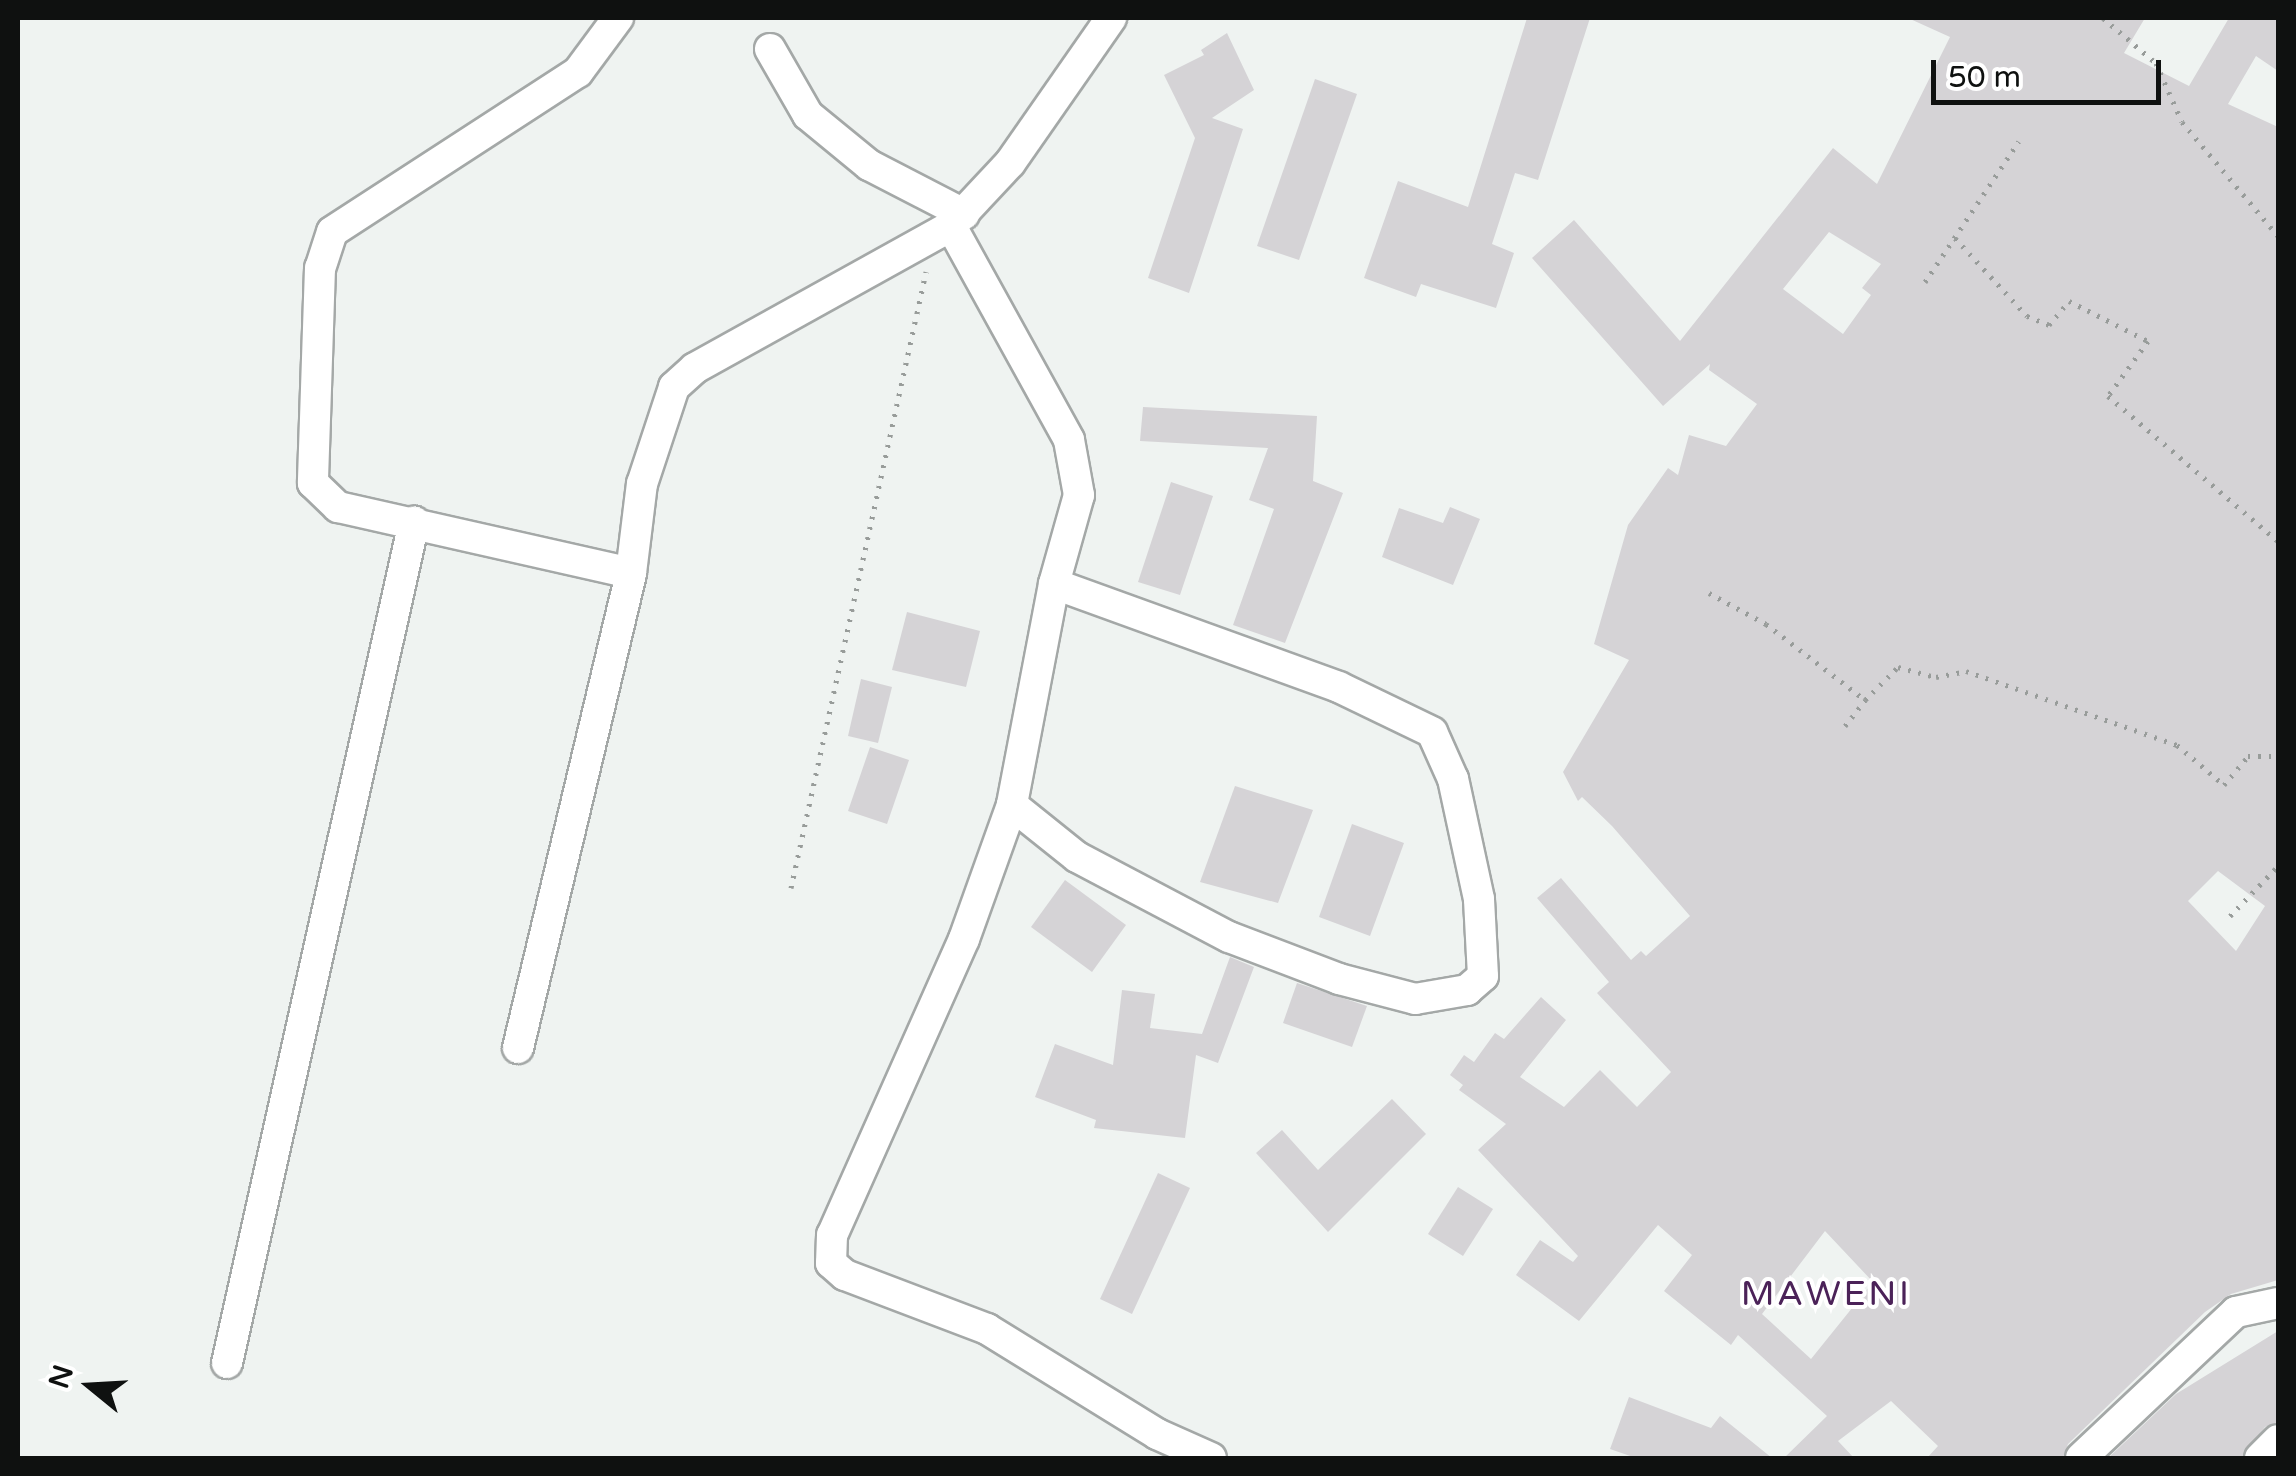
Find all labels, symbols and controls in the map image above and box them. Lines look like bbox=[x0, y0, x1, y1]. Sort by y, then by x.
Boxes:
scale bar bbox=[1936, 40, 2166, 102]
text: 50 m bbox=[1948, 59, 2021, 96]
district label: MAWENI bbox=[1741, 1273, 1911, 1315]
north arrow bbox=[40, 1336, 140, 1436]
text: N bbox=[42, 1361, 81, 1393]

